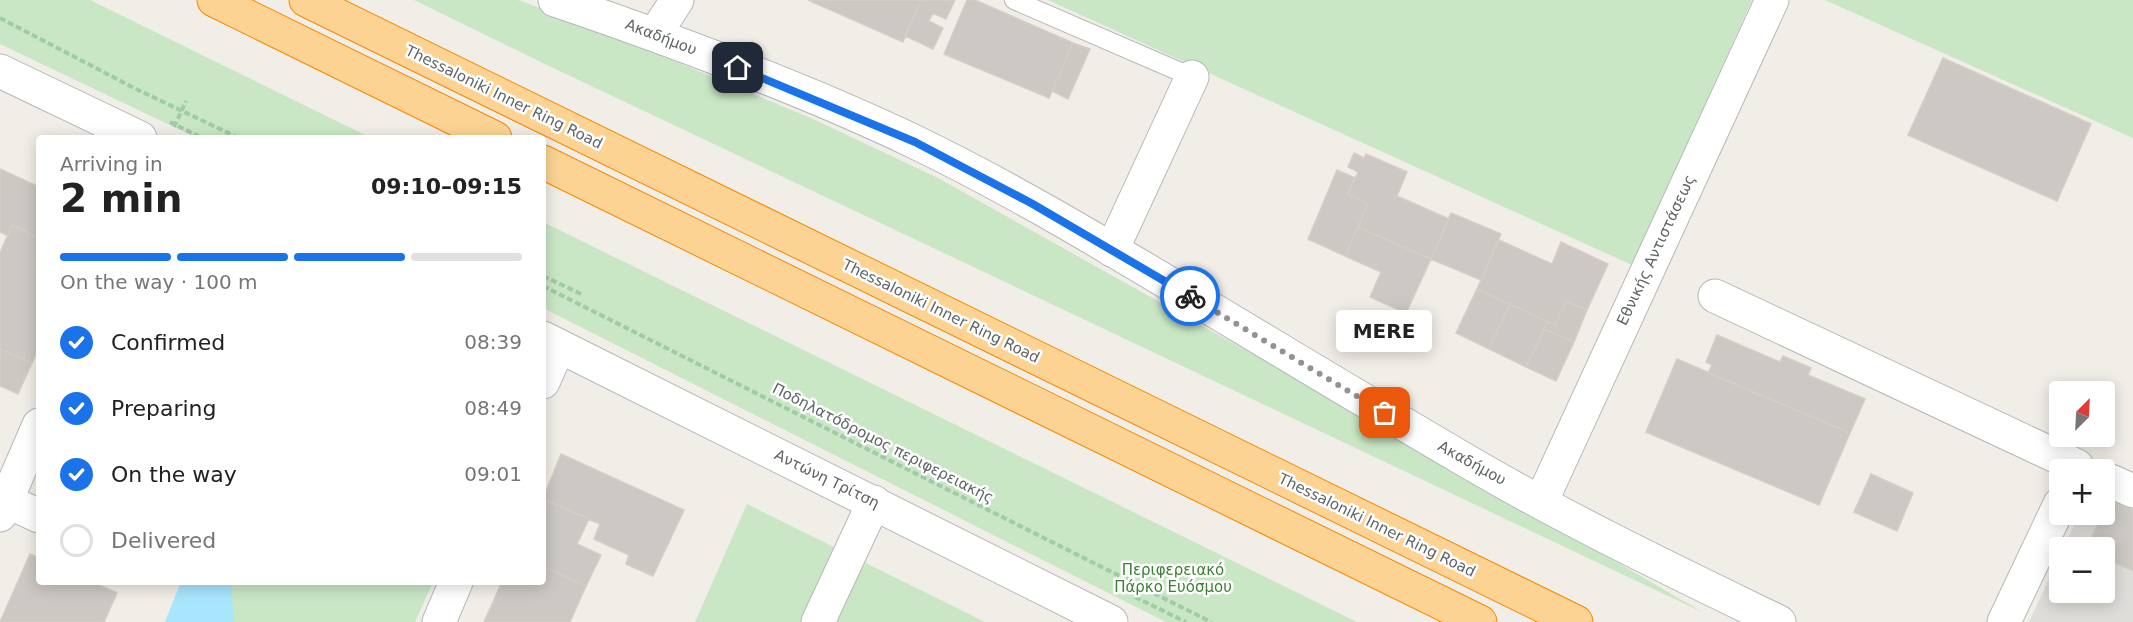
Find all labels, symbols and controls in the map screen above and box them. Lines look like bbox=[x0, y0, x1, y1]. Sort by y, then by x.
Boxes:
street label: Ακαδήμου bbox=[623, 15, 699, 59]
street label: Thessaloniki Inner Ring Road bbox=[402, 41, 605, 153]
pin bbox=[712, 42, 763, 93]
icon: home bbox=[721, 51, 754, 84]
text: Arriving in bbox=[60, 152, 163, 176]
street label: Εθνικής Αντιστάσεως bbox=[1613, 172, 1699, 328]
text: 09:10–09:15 bbox=[371, 174, 522, 199]
text: 2 min bbox=[60, 176, 182, 221]
street label: Thessaloniki Inner Ring Road bbox=[839, 255, 1042, 367]
courier bbox=[1160, 266, 1220, 326]
text: On the way · 100 m bbox=[60, 270, 258, 294]
icon: bike bbox=[1174, 280, 1207, 313]
callout: MERE bbox=[1337, 311, 1433, 353]
text: MERE bbox=[1353, 319, 1415, 343]
icon: check bbox=[60, 326, 93, 359]
text: Confirmed bbox=[111, 330, 225, 355]
text: 08:39 bbox=[464, 330, 522, 354]
street label: Ποδηλατόδρομος περιφερειακής bbox=[769, 379, 997, 507]
north arrow bbox=[2049, 381, 2115, 447]
map controls bbox=[2049, 381, 2115, 603]
pin bbox=[1359, 387, 1410, 438]
icon: check bbox=[60, 392, 93, 425]
text: Preparing bbox=[111, 396, 217, 421]
text: 08:49 bbox=[464, 396, 522, 420]
icon: bag bbox=[1368, 396, 1401, 429]
street label: Ακαδήμου bbox=[1435, 437, 1509, 489]
street label: Αντώνη Τρίτση bbox=[772, 446, 882, 512]
icon: check bbox=[60, 458, 93, 491]
button: + bbox=[2049, 459, 2115, 525]
text: On the way bbox=[111, 462, 237, 487]
text: 09:01 bbox=[464, 462, 522, 486]
street label: Thessaloniki Inner Ring Road bbox=[1275, 469, 1478, 581]
text: Delivered bbox=[111, 528, 216, 553]
button: − bbox=[2049, 537, 2115, 603]
park label: Περιφερειακό Πάρκο Ευόσμου bbox=[1114, 561, 1232, 596]

